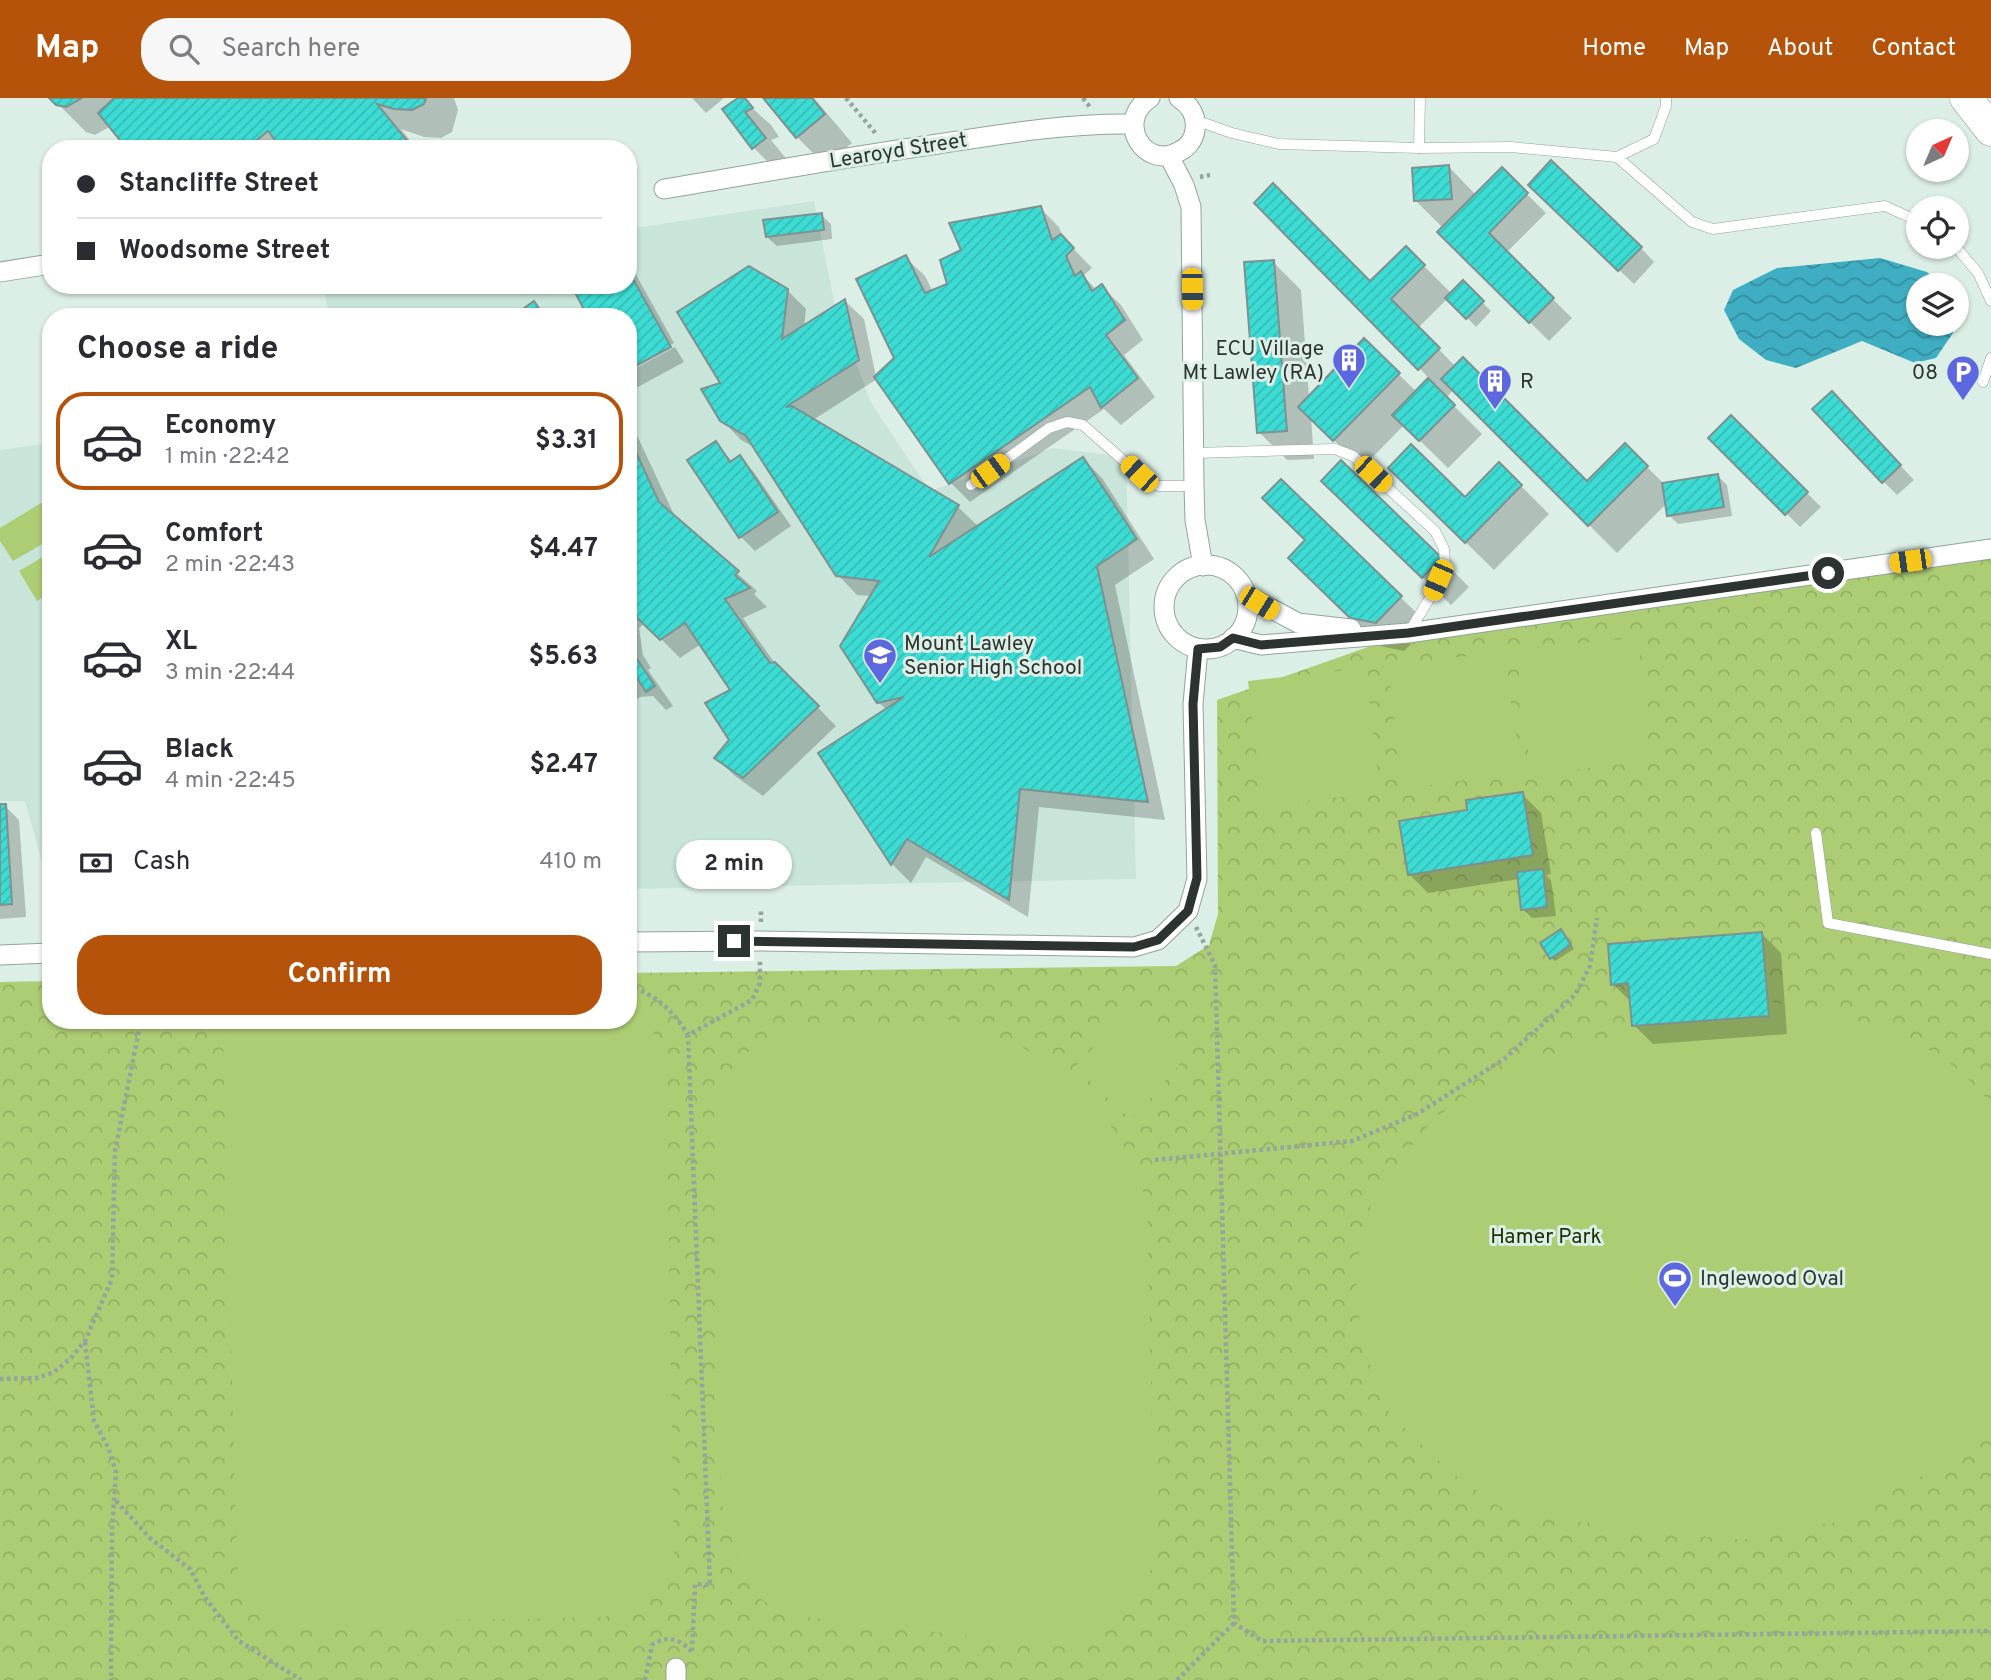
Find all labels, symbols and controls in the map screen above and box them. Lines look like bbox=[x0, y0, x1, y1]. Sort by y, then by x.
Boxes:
search box bbox=[141, 18, 631, 81]
text: Map bbox=[35, 28, 99, 70]
icon: search bbox=[165, 30, 203, 68]
text: Search here bbox=[221, 33, 360, 66]
text: Home bbox=[1582, 34, 1646, 64]
text: Map bbox=[1684, 34, 1729, 64]
text: About bbox=[1767, 34, 1833, 64]
text: Contact bbox=[1871, 34, 1956, 64]
north arrow bbox=[1906, 119, 1969, 182]
map controls bbox=[1906, 119, 1969, 336]
street label: Learoyd Street bbox=[827, 127, 969, 176]
text: Stancliffe Street bbox=[119, 168, 319, 201]
button: locate bbox=[1906, 196, 1969, 259]
text: Woodsome Street bbox=[119, 235, 330, 268]
car bbox=[1182, 268, 1203, 310]
button: layers bbox=[1906, 273, 1969, 336]
text: Choose a ride bbox=[77, 330, 278, 370]
place label: ECU Village Mt Lawley (RA) bbox=[1183, 336, 1324, 387]
building icon: ECU Village Mt Lawley (RA) bbox=[1330, 341, 1368, 390]
parking icon: 08 bbox=[1944, 353, 1982, 402]
place label: 08 bbox=[1912, 360, 1938, 387]
building icon: R bbox=[1476, 362, 1514, 411]
place label: R bbox=[1520, 369, 1534, 396]
icon: car bbox=[81, 410, 144, 473]
text: Economy bbox=[165, 410, 276, 443]
text: $3.31 bbox=[535, 425, 598, 458]
text: 1 min · 22:42 bbox=[165, 443, 290, 472]
car bbox=[967, 450, 1014, 492]
car bbox=[1117, 452, 1162, 496]
car bbox=[1351, 452, 1396, 496]
icon: car bbox=[81, 518, 144, 581]
text: Comfort bbox=[165, 518, 263, 551]
text: $4.47 bbox=[529, 533, 598, 566]
car bbox=[1888, 548, 1933, 574]
text: 2 min · 22:43 bbox=[165, 551, 295, 580]
car bbox=[1421, 557, 1456, 603]
route start bbox=[1812, 557, 1844, 589]
car bbox=[1236, 583, 1283, 623]
icon: car bbox=[81, 626, 144, 689]
text: XL bbox=[165, 626, 197, 659]
place label: Mount Lawley Senior High School bbox=[904, 631, 1082, 682]
school or university icon: Mount Lawley Senior High School bbox=[861, 636, 899, 685]
text: $5.63 bbox=[529, 641, 598, 674]
text: 3 min · 22:44 bbox=[165, 659, 295, 688]
icon: car bbox=[81, 734, 144, 797]
text: Black bbox=[165, 734, 234, 767]
text: $2.47 bbox=[529, 749, 598, 782]
text: 4 min · 22:45 bbox=[165, 767, 296, 796]
callout: 2 min bbox=[676, 840, 792, 888]
icon: cash bbox=[77, 844, 115, 882]
text: Cash bbox=[133, 846, 190, 879]
text: 410 m bbox=[539, 848, 602, 877]
text: 2 min bbox=[704, 850, 764, 879]
route end bbox=[718, 925, 750, 957]
button: Confirm bbox=[77, 935, 602, 1015]
park label: Hamer Park bbox=[1490, 1224, 1602, 1251]
sports icon: Inglewood Oval bbox=[1656, 1259, 1694, 1308]
place label: Inglewood Oval bbox=[1700, 1266, 1844, 1293]

